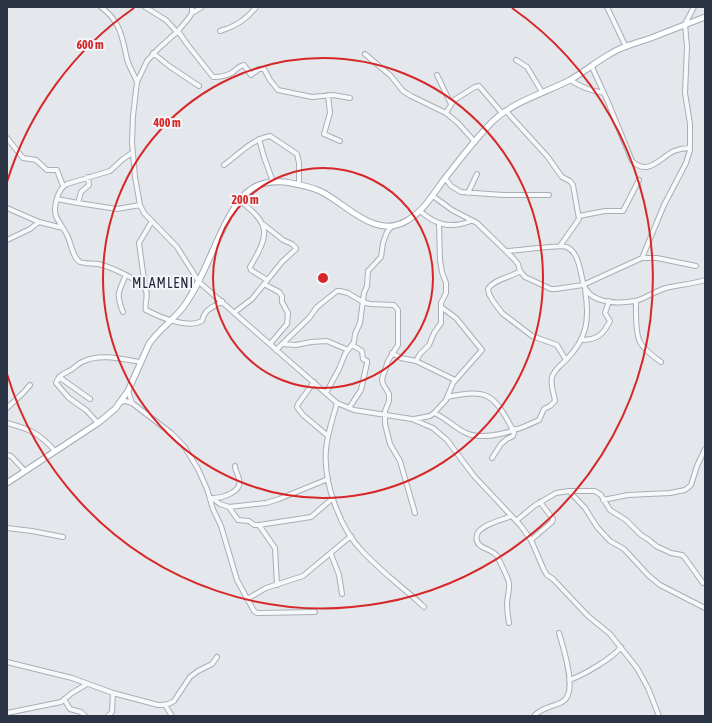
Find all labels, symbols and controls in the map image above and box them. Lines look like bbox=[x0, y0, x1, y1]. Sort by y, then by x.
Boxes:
text: 600 m bbox=[76, 38, 104, 52]
text: 400 m bbox=[152, 116, 181, 130]
text: 200 m bbox=[231, 193, 259, 207]
centre of rings bbox=[316, 271, 330, 285]
district label: MLAMLENI bbox=[132, 275, 194, 291]

